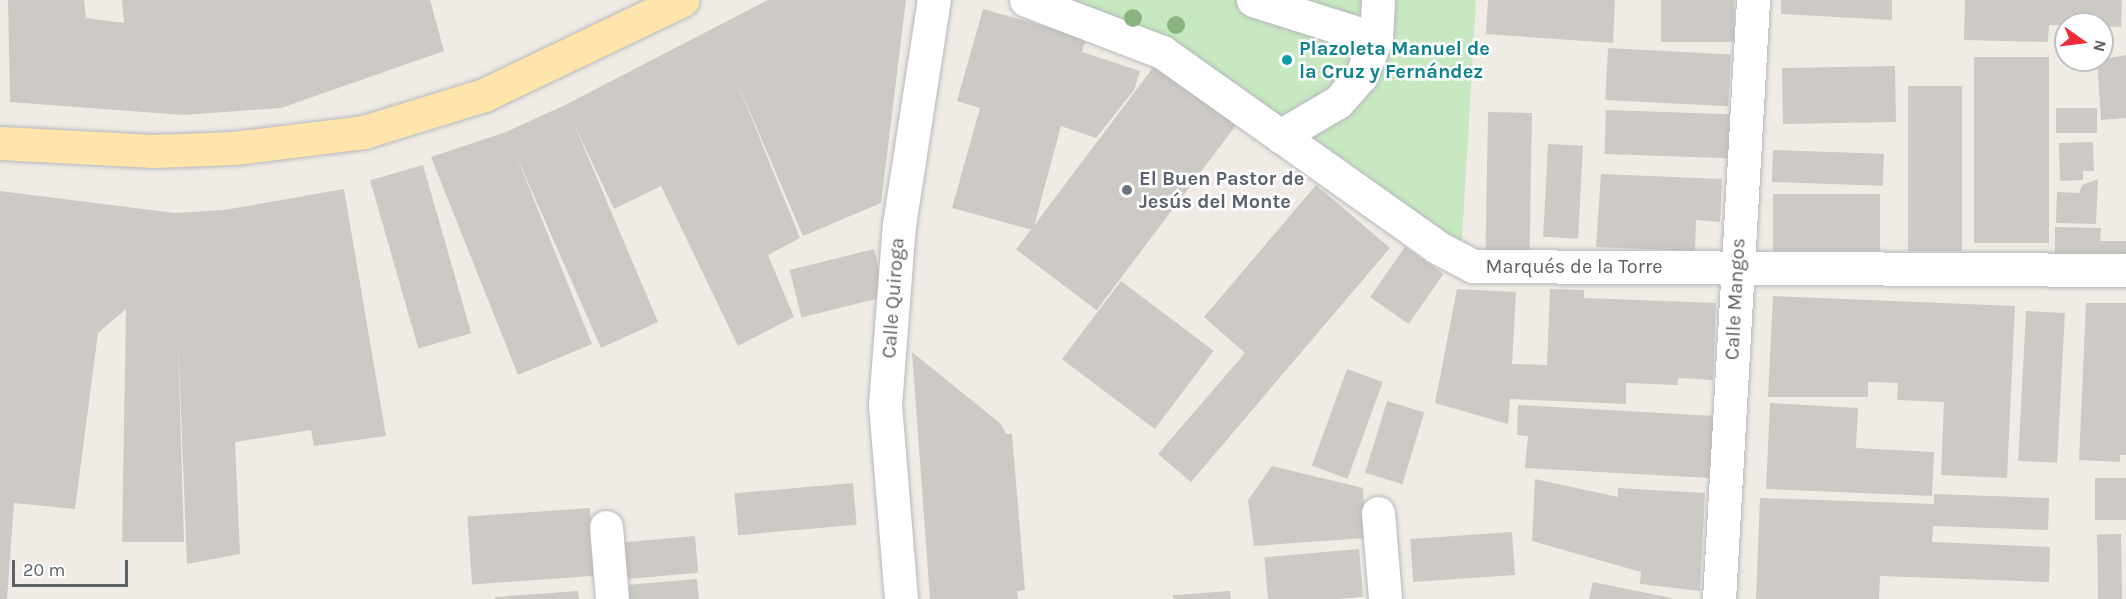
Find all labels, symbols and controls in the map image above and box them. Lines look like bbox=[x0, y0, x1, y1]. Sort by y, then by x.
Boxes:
north arrow bbox=[2054, 12, 2114, 72]
place label: Plazoleta Manuel de la Cruz y Fernández bbox=[1299, 36, 1490, 83]
text: N bbox=[2089, 38, 2111, 54]
marker: Plazoleta Manuel de la Cruz y Fernández bbox=[1280, 53, 1294, 67]
place label: El Buen Pastor de Jesús del Monte bbox=[1139, 166, 1304, 213]
marker: El Buen Pastor de Jesús del Monte bbox=[1120, 183, 1134, 197]
street label: Calle Quiroga bbox=[877, 237, 909, 359]
street label: Calle Mangos bbox=[1720, 237, 1750, 361]
street label: Marqués de la Torre bbox=[1486, 254, 1662, 278]
scale bar bbox=[15, 548, 130, 586]
text: 20 m bbox=[23, 559, 65, 581]

